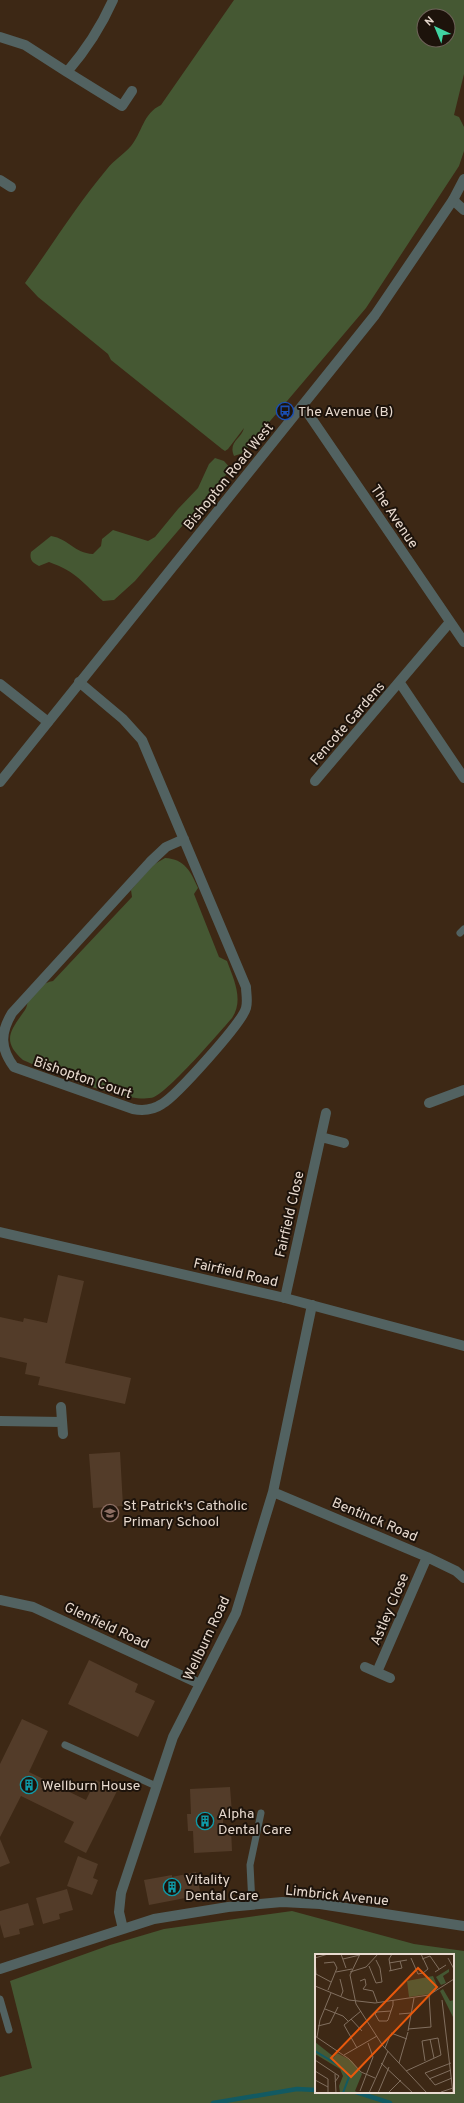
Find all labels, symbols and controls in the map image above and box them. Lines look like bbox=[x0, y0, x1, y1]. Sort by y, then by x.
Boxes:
north arrow bbox=[416, 8, 456, 48]
text: N bbox=[422, 14, 437, 29]
bus stop icon: The Avenue (B) bbox=[275, 401, 295, 421]
place label: The Avenue (B) bbox=[298, 404, 393, 421]
street label: Bishopton Road West bbox=[181, 420, 278, 534]
street label: The Avenue bbox=[366, 482, 421, 552]
street label: Fencote Gardens bbox=[307, 679, 389, 769]
street label: Bishopton Court bbox=[31, 1054, 134, 1103]
street label: Fairfield Close bbox=[272, 1169, 309, 1259]
street label: Fairfield Road bbox=[192, 1255, 280, 1291]
street label: Bentinck Road bbox=[329, 1495, 420, 1546]
place label: St Patrick's Catholic Primary School bbox=[123, 1498, 248, 1531]
school or university icon: St Patrick's Catholic Primary School bbox=[100, 1503, 120, 1523]
street label: Astley Close bbox=[368, 1571, 413, 1648]
street label: Wellburn Road bbox=[180, 1594, 234, 1684]
street label: Glenfield Road bbox=[61, 1599, 152, 1653]
building icon: Wellburn House bbox=[19, 1775, 39, 1795]
place label: Wellburn House bbox=[42, 1778, 140, 1795]
place label: Alpha Dental Care bbox=[218, 1806, 291, 1839]
building icon: Alpha Dental Care bbox=[195, 1811, 215, 1831]
place label: Vitality Dental Care bbox=[185, 1872, 258, 1905]
building icon: Vitality Dental Care bbox=[162, 1877, 182, 1897]
street label: Limbrick Avenue bbox=[284, 1883, 389, 1910]
inset map bbox=[315, 1954, 454, 2093]

